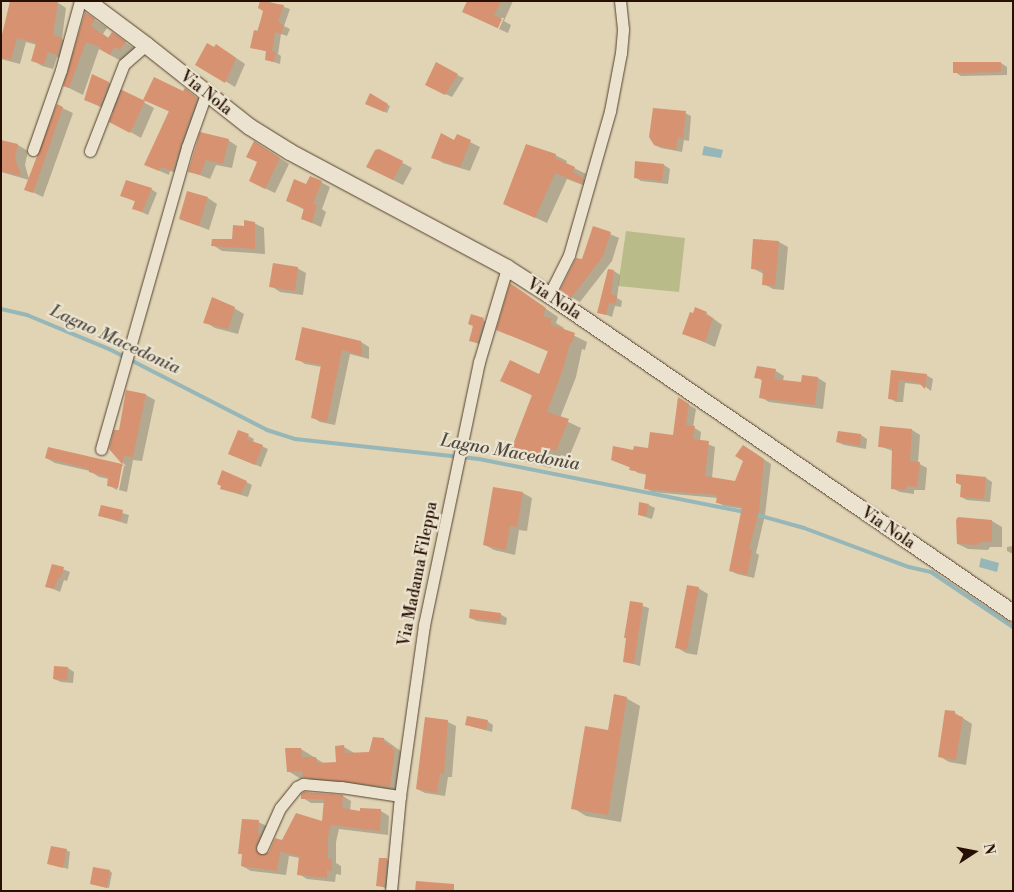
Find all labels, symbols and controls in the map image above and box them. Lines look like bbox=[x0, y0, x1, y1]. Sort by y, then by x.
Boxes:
street label: Via Nola bbox=[176, 67, 236, 119]
street label: Via Nola bbox=[523, 274, 585, 324]
water label: Lagno Macedonia bbox=[47, 300, 183, 380]
water label: Lagno Macedonia bbox=[439, 430, 581, 476]
street label: Via Madama Fileppa bbox=[395, 500, 441, 648]
street label: Via Nola bbox=[857, 503, 919, 553]
north arrow bbox=[949, 827, 999, 877]
text: N bbox=[979, 842, 999, 856]

